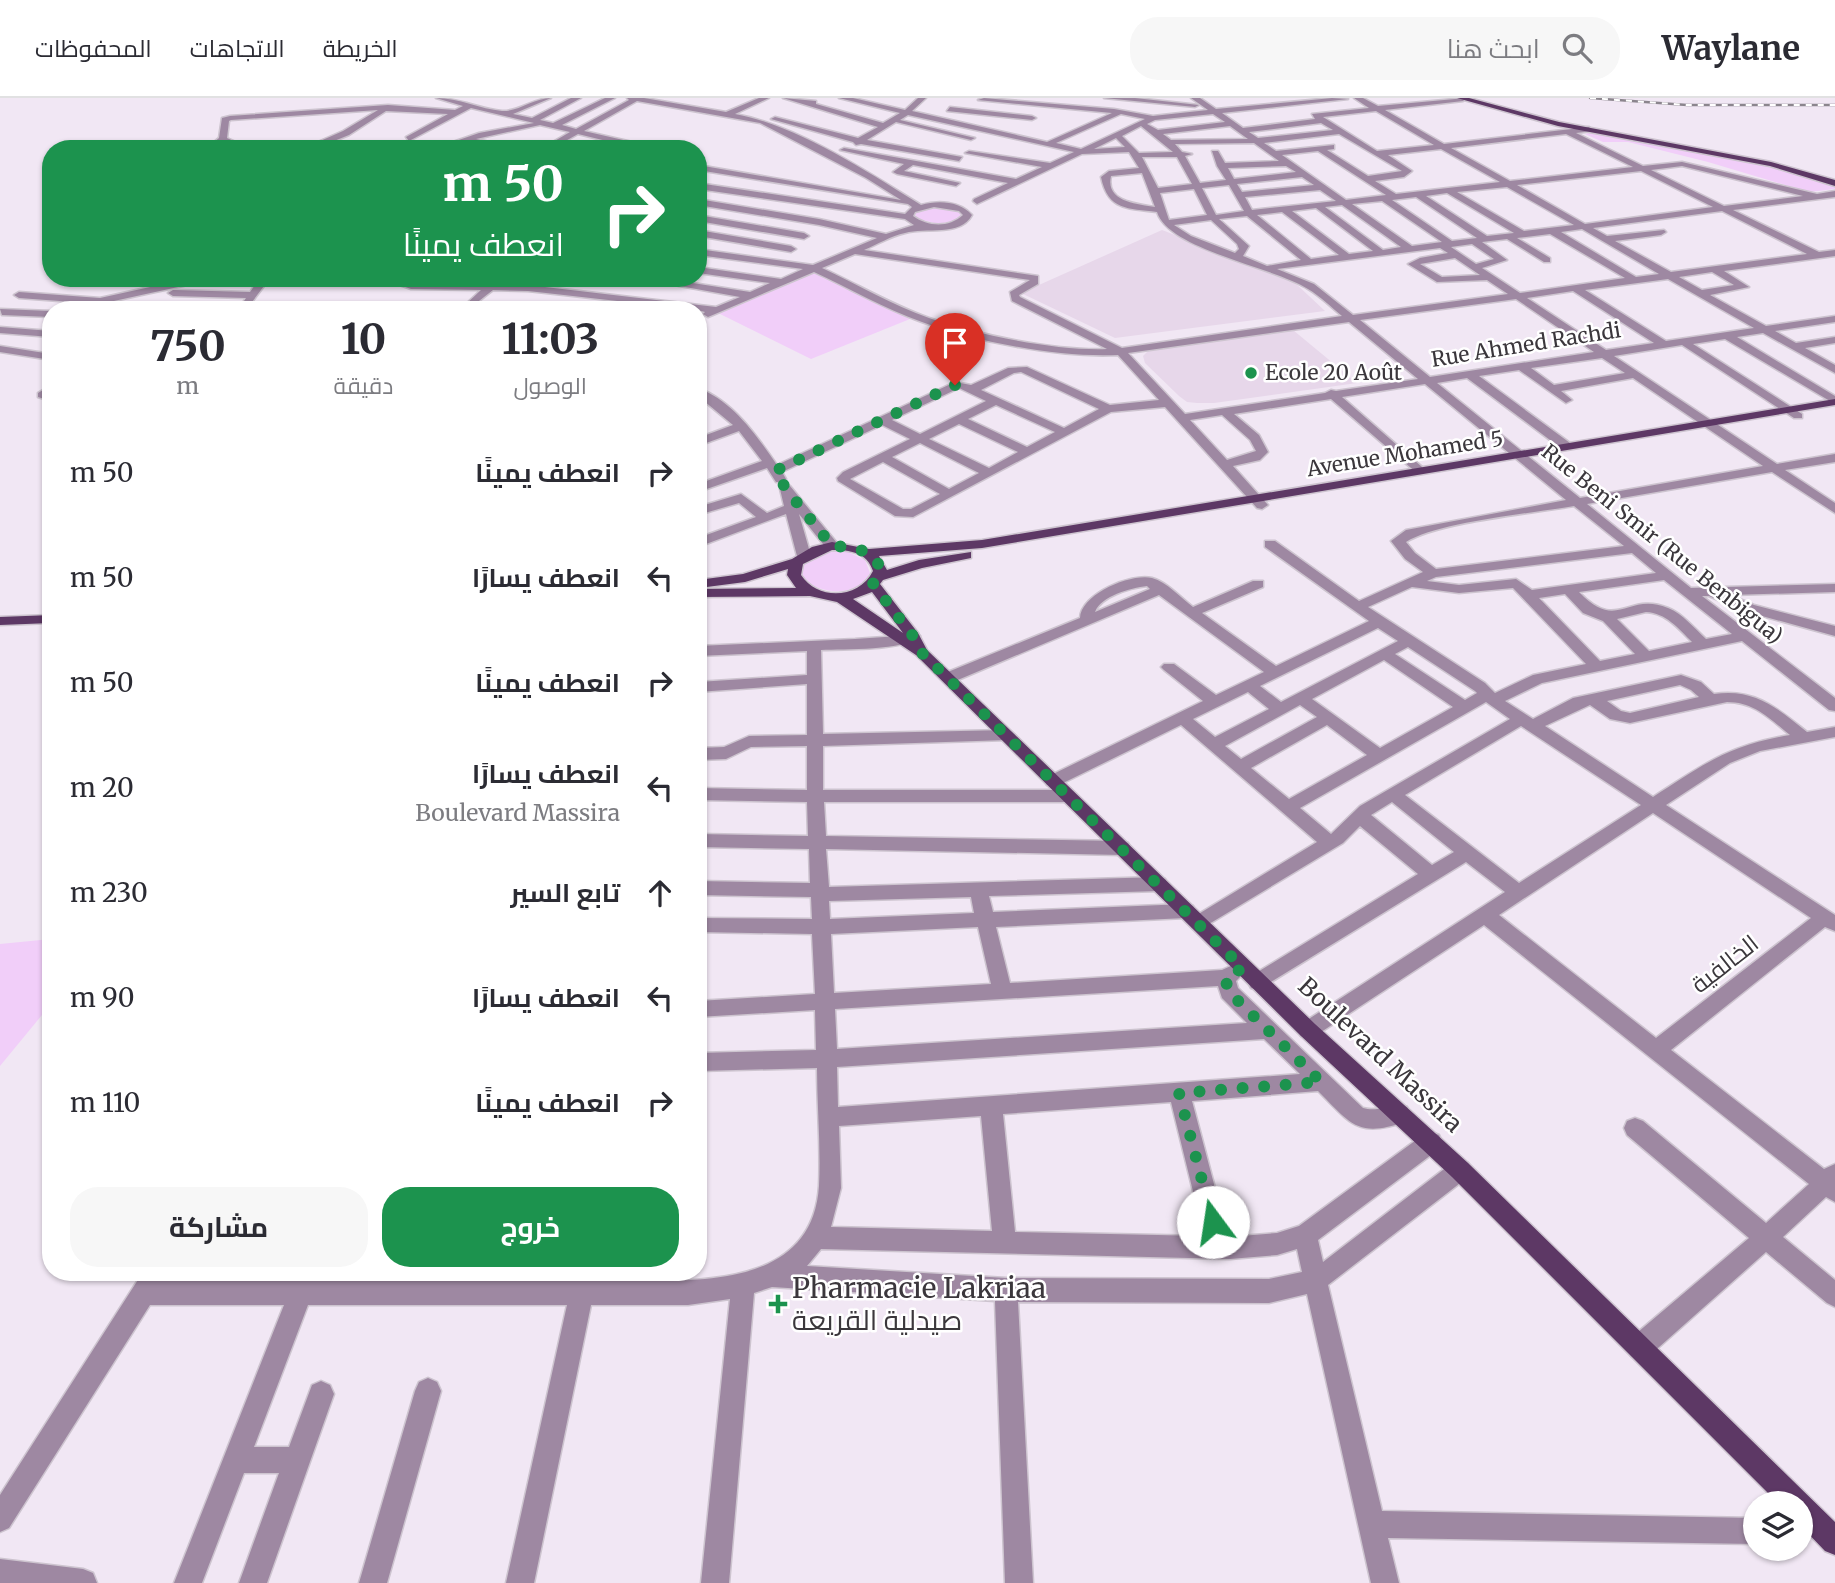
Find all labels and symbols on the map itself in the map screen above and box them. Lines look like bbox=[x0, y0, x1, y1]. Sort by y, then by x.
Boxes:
pin bbox=[925, 313, 985, 385]
street label: Rue Ahmed Rachdi bbox=[1429, 316, 1623, 373]
place label: Ecole 20 Août bbox=[1265, 359, 1402, 386]
marker: Ecole 20 Août bbox=[1243, 365, 1259, 381]
street label: Avenue Mohamed 5 bbox=[1304, 425, 1505, 483]
street label: Rue Beni Smir (Rue Benbigua) bbox=[1536, 438, 1788, 649]
street label: الخالفية bbox=[1685, 928, 1765, 1000]
street label: Boulevard Massira bbox=[1292, 970, 1469, 1139]
position arrow bbox=[1176, 1185, 1250, 1259]
place label: Pharmacie Lakriaa صيدلية القريعة bbox=[792, 1270, 1046, 1338]
marker: Pharmacie Lakriaa صيدلية القريعة bbox=[770, 1296, 786, 1312]

